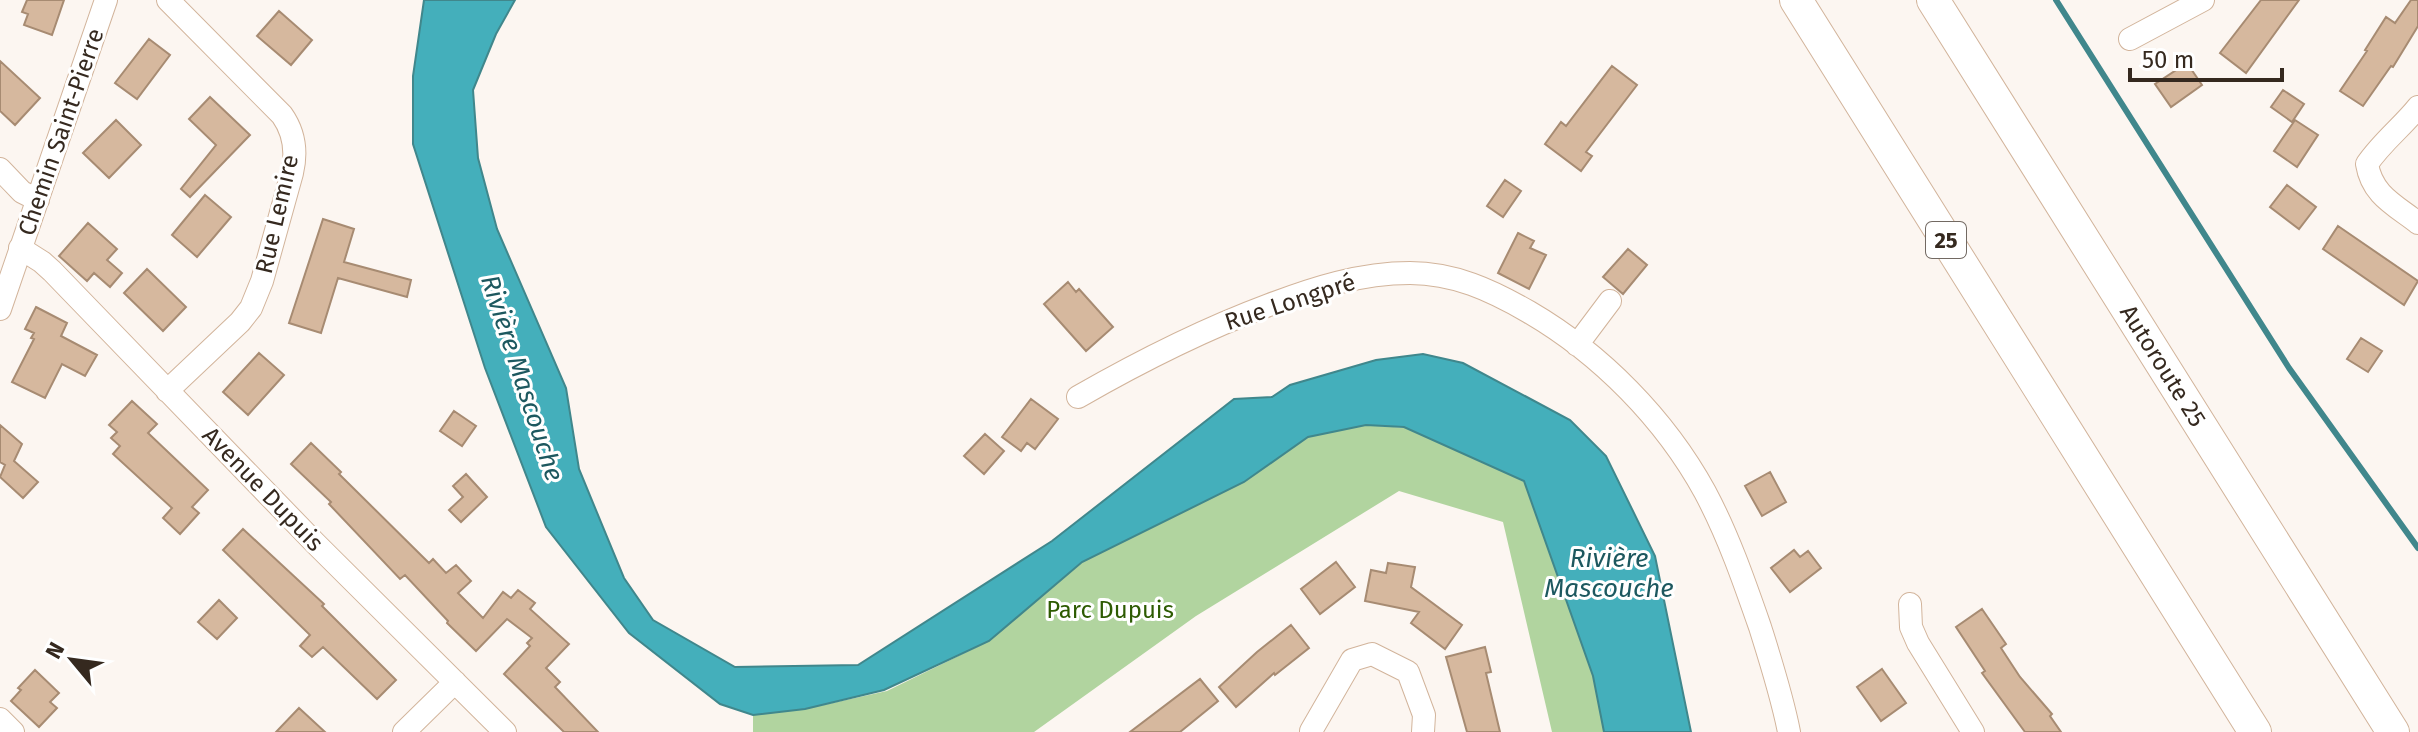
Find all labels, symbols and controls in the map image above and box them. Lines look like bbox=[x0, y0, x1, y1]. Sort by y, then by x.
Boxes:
street label: Chemin Saint-Pierre bbox=[12, 25, 110, 239]
scale bar bbox=[2130, 32, 2282, 82]
text: 50 m bbox=[2142, 46, 2194, 74]
street label: Rue Lemire bbox=[250, 152, 304, 276]
road number: 25 bbox=[1926, 222, 1966, 258]
street label: Rue Longpré bbox=[1221, 268, 1359, 336]
water label: Rivière Mascouche bbox=[474, 271, 570, 485]
street label: Autoroute 25 bbox=[2114, 300, 2212, 432]
street label: Avenue Dupuis bbox=[197, 421, 329, 557]
water label: Rivière Mascouche bbox=[1544, 543, 1674, 604]
park label: Parc Dupuis bbox=[1046, 596, 1174, 624]
north arrow bbox=[32, 620, 112, 700]
text: N bbox=[40, 638, 70, 663]

